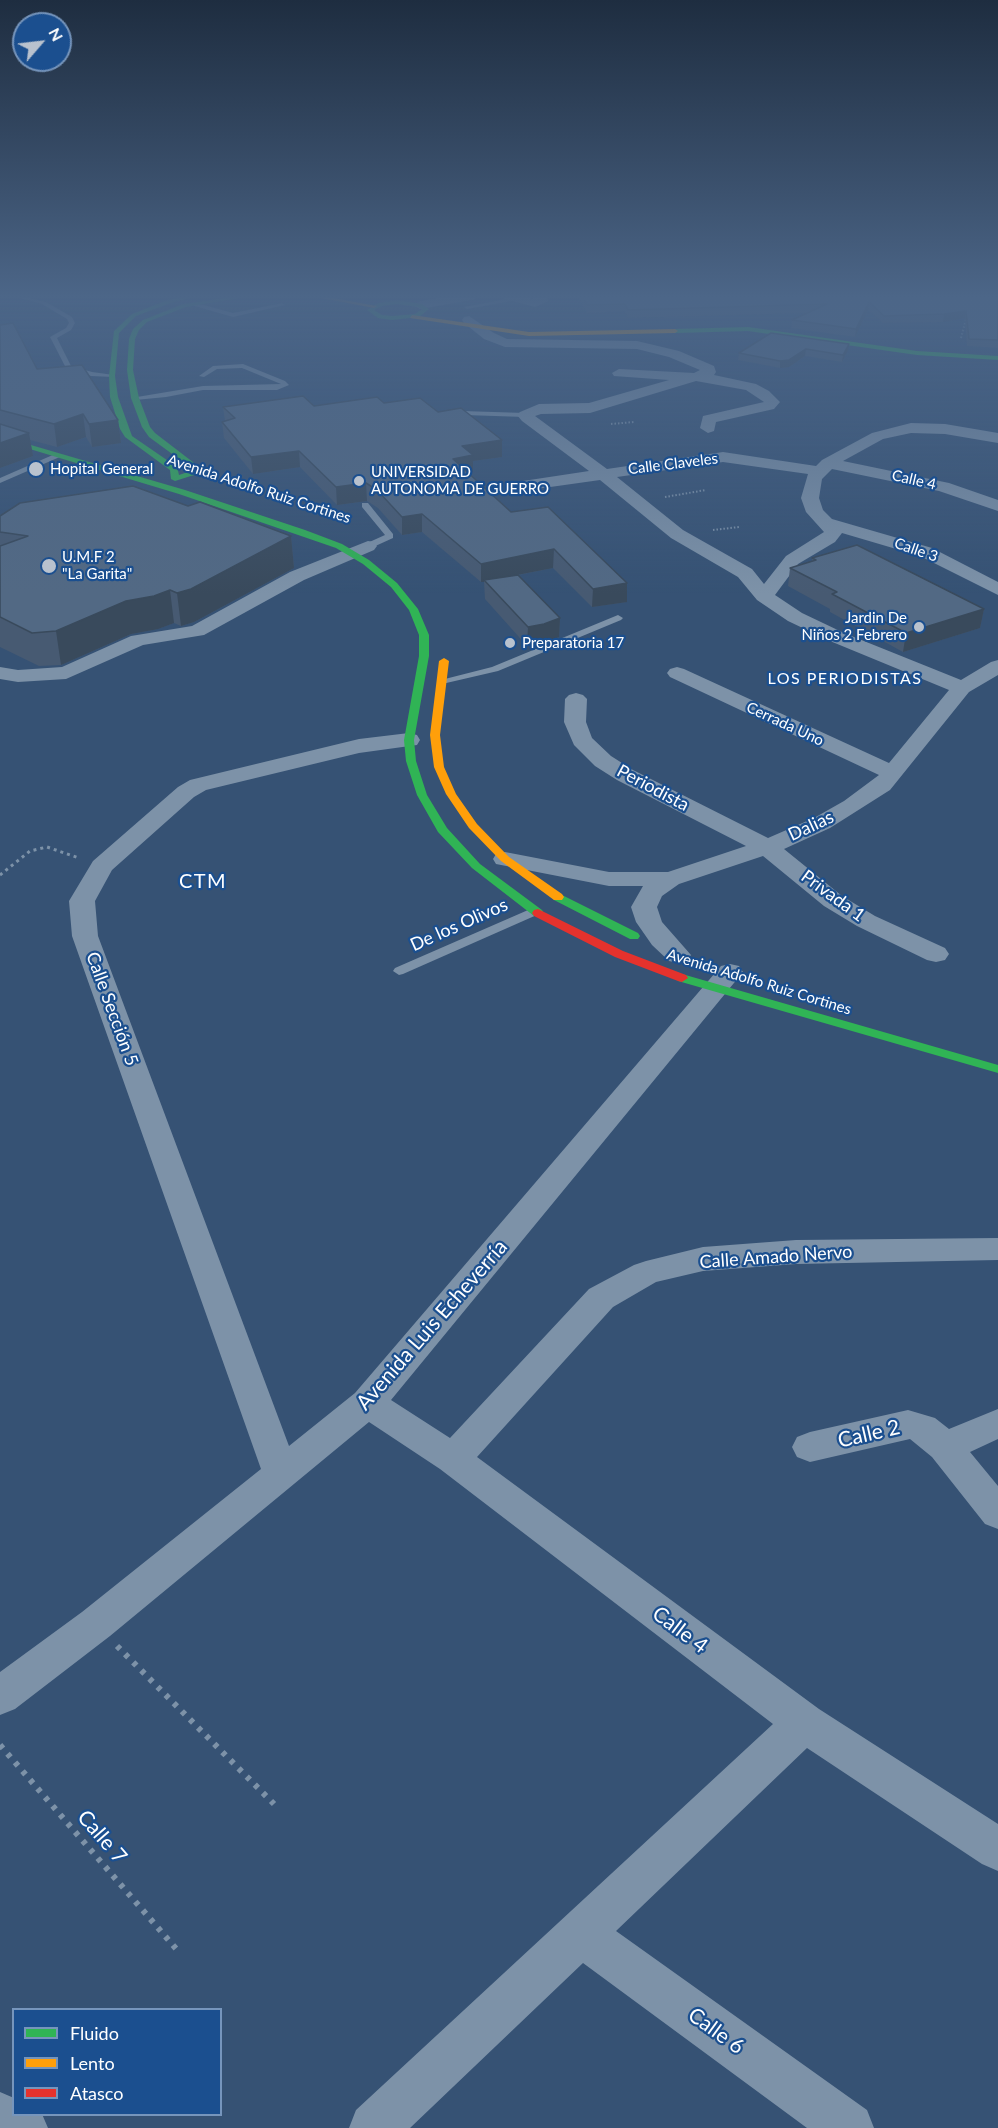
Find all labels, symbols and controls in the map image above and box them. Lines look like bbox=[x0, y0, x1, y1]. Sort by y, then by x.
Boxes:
north arrow bbox=[12, 12, 72, 72]
text: N bbox=[45, 24, 68, 44]
street label: Calle Claveles bbox=[627, 450, 719, 478]
street label: Avenida Adolfo Ruiz Cortines bbox=[165, 451, 353, 527]
marker: Hopital General bbox=[27, 460, 45, 478]
place label: Hopital General bbox=[50, 460, 153, 478]
place label: UNIVERSIDAD AUTONOMA DE GUERRO bbox=[371, 463, 549, 498]
street label: Calle 4 bbox=[890, 466, 938, 494]
marker: UNIVERSIDAD AUTONOMA DE GUERRO bbox=[352, 474, 366, 488]
street label: Calle 3 bbox=[892, 534, 940, 566]
place label: U.M.F 2 "La Garita" bbox=[62, 548, 132, 583]
marker: U.M.F 2 "La Garita" bbox=[40, 557, 58, 575]
place label: Jardin De Niños 2 Febrero bbox=[801, 609, 907, 644]
marker: Jardin De Niños 2 Febrero bbox=[912, 620, 926, 634]
place label: Preparatoria 17 bbox=[522, 634, 624, 652]
marker: Preparatoria 17 bbox=[503, 636, 517, 650]
district label: LOS PERIODISTAS bbox=[767, 669, 923, 689]
street label: Cerrada Uno bbox=[743, 698, 827, 750]
street label: Periodista bbox=[613, 760, 693, 816]
street label: Dalias bbox=[785, 806, 837, 846]
street label: Privada 1 bbox=[797, 866, 869, 926]
district label: CTM bbox=[179, 870, 227, 894]
street label: De los Olivos bbox=[407, 894, 511, 956]
street label: Avenida Adolfo Ruiz Cortines bbox=[665, 945, 853, 1019]
street label: Calle Sección 5 bbox=[81, 949, 143, 1069]
street label: Avenida Luis Echeverría bbox=[351, 1235, 513, 1415]
street label: Calle Amado Nervo bbox=[699, 1241, 853, 1273]
street label: Calle 2 bbox=[835, 1415, 903, 1453]
street label: Calle 4 bbox=[647, 1601, 713, 1659]
street label: Calle 7 bbox=[72, 1805, 132, 1869]
street label: Calle 6 bbox=[683, 2002, 749, 2060]
legend bbox=[12, 2008, 222, 2116]
text: Fluido bbox=[70, 2022, 119, 2044]
text: Lento bbox=[70, 2052, 115, 2074]
text: Atasco bbox=[70, 2082, 123, 2104]

